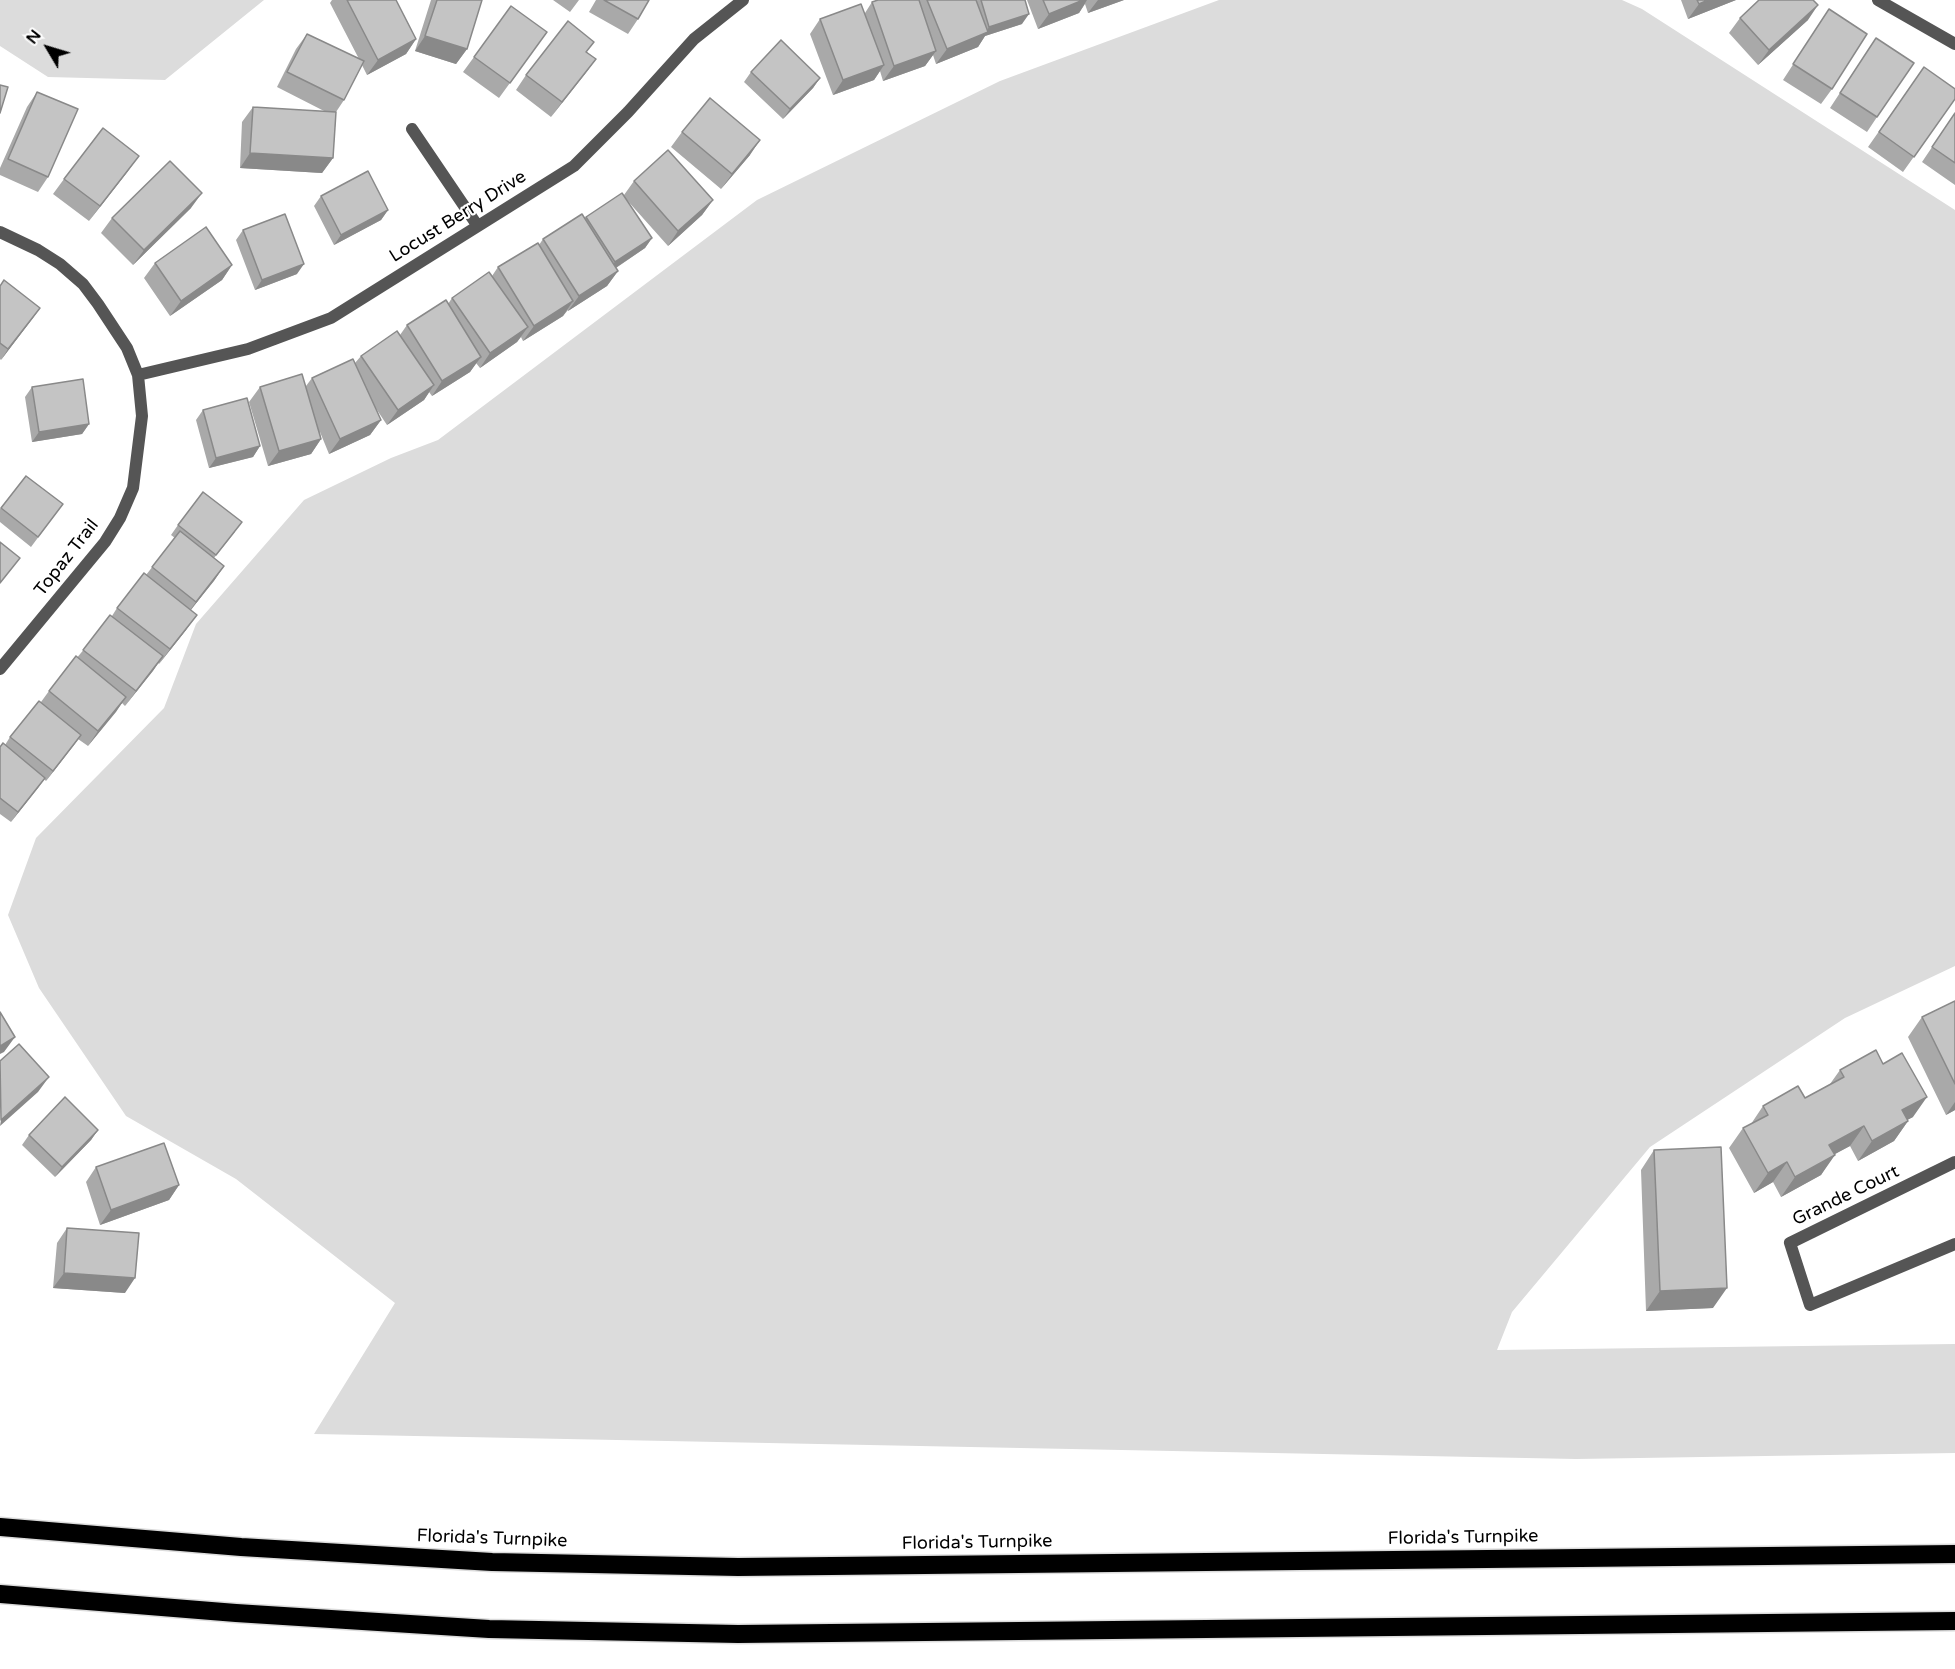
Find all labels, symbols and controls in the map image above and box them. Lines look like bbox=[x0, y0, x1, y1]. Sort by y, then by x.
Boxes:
north arrow bbox=[18, 18, 78, 78]
text: N bbox=[22, 26, 46, 48]
street label: Locust Berry Drive bbox=[386, 166, 530, 268]
street label: Topaz Trail bbox=[30, 515, 104, 601]
street label: Grande Court bbox=[1789, 1161, 1903, 1231]
street label: Florida's Turnpike bbox=[416, 1526, 568, 1552]
street label: Florida's Turnpike bbox=[1387, 1526, 1539, 1550]
street label: Florida's Turnpike bbox=[901, 1531, 1053, 1555]

